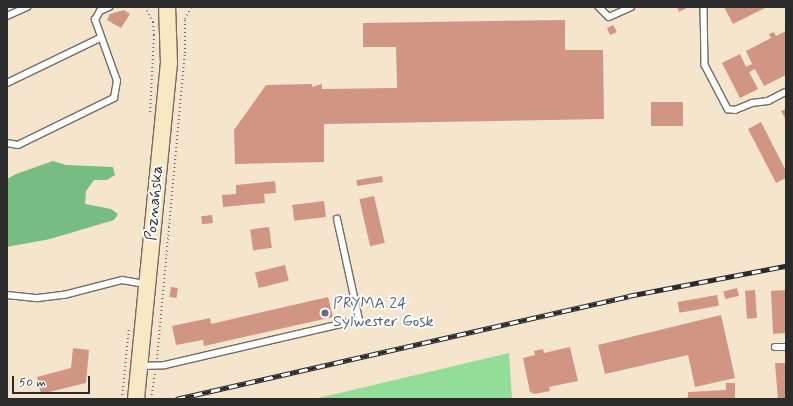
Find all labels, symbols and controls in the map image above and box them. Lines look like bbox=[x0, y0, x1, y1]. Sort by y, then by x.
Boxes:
street label: Poznańska bbox=[142, 165, 168, 241]
place label: PRYMA 24 Sylwester Gosk bbox=[333, 294, 435, 332]
marker: PRYMA 24 Sylwester Gosk bbox=[320, 308, 330, 318]
scale bar bbox=[14, 368, 92, 394]
text: 50 m bbox=[19, 375, 46, 391]

